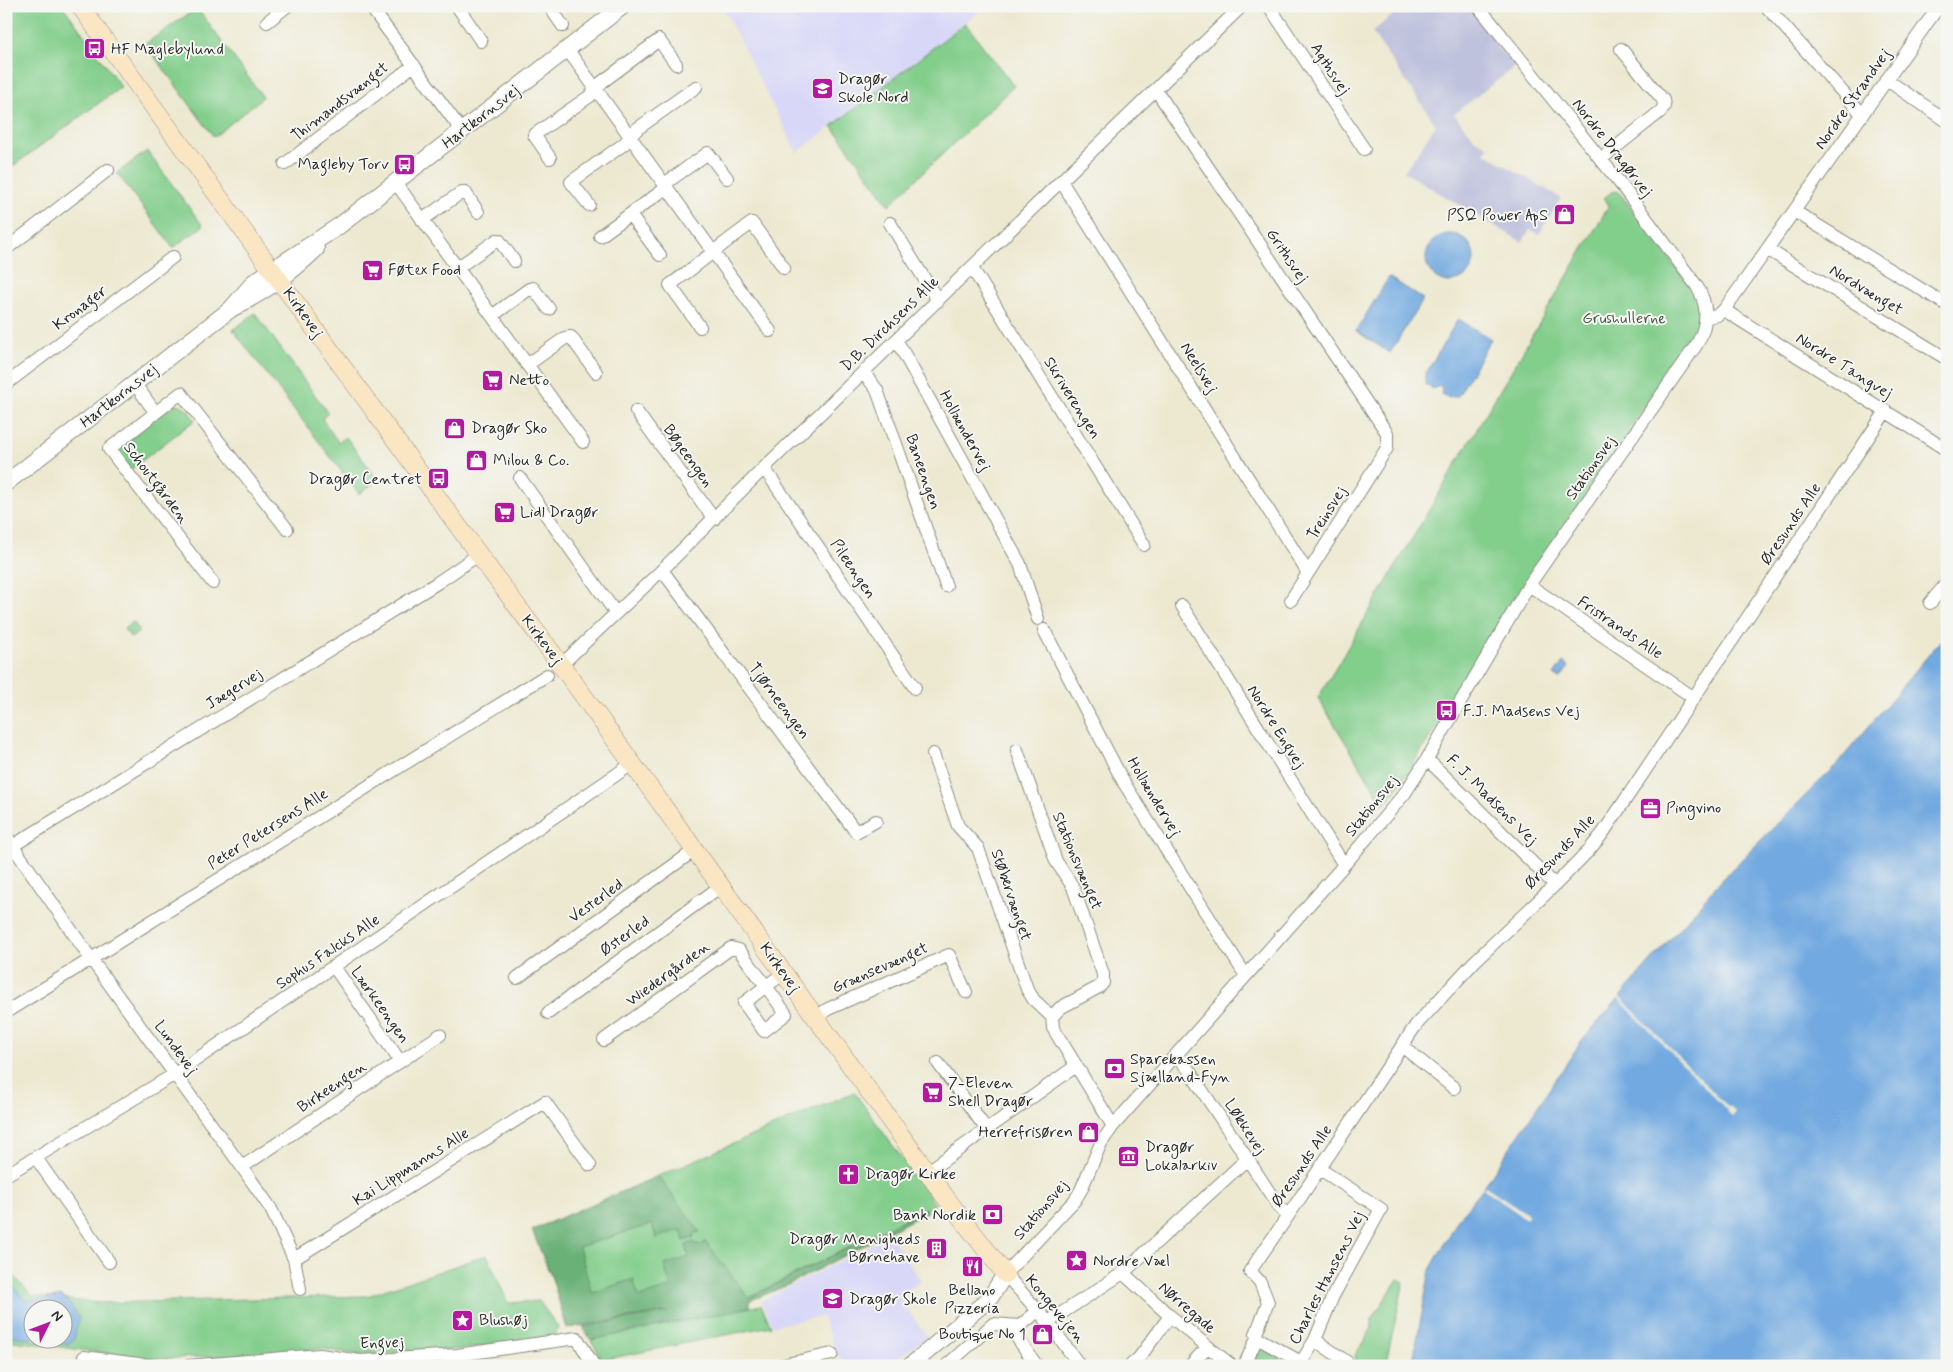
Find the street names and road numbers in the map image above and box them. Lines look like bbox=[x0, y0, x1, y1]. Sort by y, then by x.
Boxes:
street label: Agthsvej bbox=[1305, 39, 1355, 99]
street label: Nordre Strandvej bbox=[1810, 44, 1896, 154]
street label: Thimandsvænget bbox=[287, 57, 394, 147]
street label: Hartkornsvej bbox=[438, 80, 524, 154]
street label: Nordre Dragørvej bbox=[1567, 95, 1657, 201]
street label: Grithsvej bbox=[1261, 225, 1313, 287]
street label: Nordvænget bbox=[1825, 260, 1907, 321]
street label: D.B. Dirchsens Alle bbox=[836, 271, 944, 376]
street label: Kronager bbox=[49, 280, 112, 336]
street label: Kirkevej bbox=[278, 284, 328, 342]
street label: Nordre Tangvej bbox=[1792, 328, 1896, 404]
street label: Neelsvej bbox=[1175, 339, 1223, 397]
street label: Skriverengen bbox=[1038, 353, 1106, 443]
street label: Hartkornsvej bbox=[76, 359, 162, 433]
street label: Hollændervej bbox=[934, 387, 996, 475]
street label: Bøgeengen bbox=[657, 420, 718, 492]
street label: Baneengen bbox=[900, 431, 946, 513]
street label: Stationsvej bbox=[1561, 432, 1621, 504]
street label: Schoutgården bbox=[118, 438, 194, 529]
street label: Øresunds Alle bbox=[1756, 479, 1826, 569]
street label: Treinsvej bbox=[1302, 482, 1352, 544]
street label: Pileengen bbox=[825, 535, 881, 603]
street label: Fristrands Alle bbox=[1573, 592, 1667, 664]
street label: Kirkevej bbox=[516, 611, 568, 669]
street label: Tjørneengen bbox=[743, 659, 815, 743]
street label: Jægervej bbox=[202, 663, 266, 715]
street label: Nordre Engvej bbox=[1241, 681, 1310, 773]
street label: F. J. Madsens Vej bbox=[1442, 750, 1542, 850]
street label: Hollændervej bbox=[1122, 753, 1186, 841]
street label: Stationsvej bbox=[1341, 771, 1403, 841]
street label: Peter Petersens Alle bbox=[204, 783, 332, 875]
street label: Stationsvænget bbox=[1046, 809, 1107, 914]
street label: Øresunds Alle bbox=[1520, 810, 1600, 894]
street label: Støbervænget bbox=[985, 846, 1037, 944]
street label: Vesterled bbox=[564, 874, 628, 928]
street label: Sophus Falcks Alle bbox=[272, 909, 384, 995]
street label: Østerled bbox=[596, 911, 654, 961]
street label: Wiedergården bbox=[622, 936, 714, 1011]
street label: Grænsevænget bbox=[829, 937, 932, 999]
street label: Kirkevej bbox=[755, 939, 805, 997]
street label: Lærkeengen bbox=[346, 962, 414, 1048]
street label: Lundevej bbox=[149, 1017, 203, 1079]
street label: Birkeengen bbox=[293, 1056, 372, 1119]
street label: Løkkevej bbox=[1219, 1095, 1271, 1159]
street label: Øresunds Alle bbox=[1267, 1121, 1337, 1211]
street label: Kai Lippmanns Alle bbox=[349, 1123, 473, 1211]
street label: Stationsvej bbox=[1009, 1175, 1073, 1245]
street label: Charles Hansens Vej bbox=[1284, 1208, 1370, 1348]
street label: Kongevejen bbox=[1019, 1270, 1090, 1349]
street label: Nørregade bbox=[1153, 1277, 1221, 1340]
street label: Engvej bbox=[360, 1332, 405, 1355]

